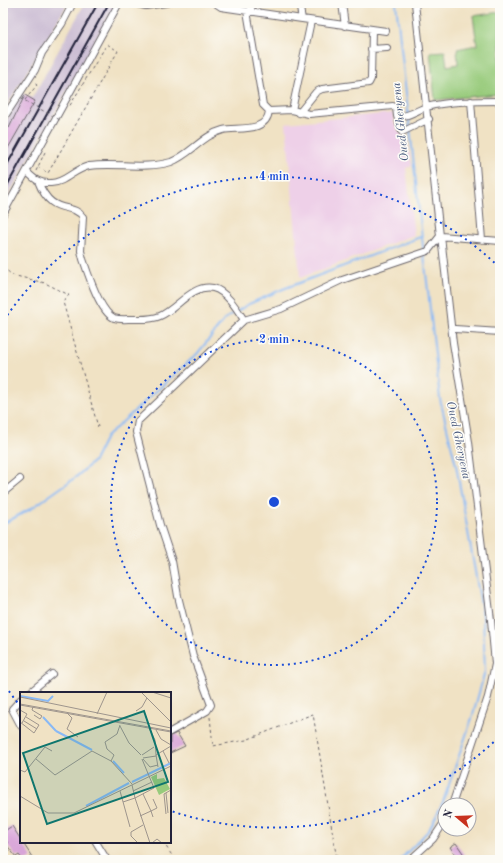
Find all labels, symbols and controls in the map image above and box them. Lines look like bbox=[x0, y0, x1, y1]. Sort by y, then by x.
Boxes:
water label: Oued Gheryena bbox=[391, 81, 411, 162]
text: 4 min bbox=[259, 171, 289, 183]
text: 2 min bbox=[259, 334, 289, 346]
water label: Oued Gheryena bbox=[444, 400, 472, 481]
centre of rings bbox=[267, 495, 281, 509]
inset map bbox=[20, 692, 171, 843]
north arrow bbox=[437, 797, 477, 837]
text: N bbox=[442, 808, 456, 820]

